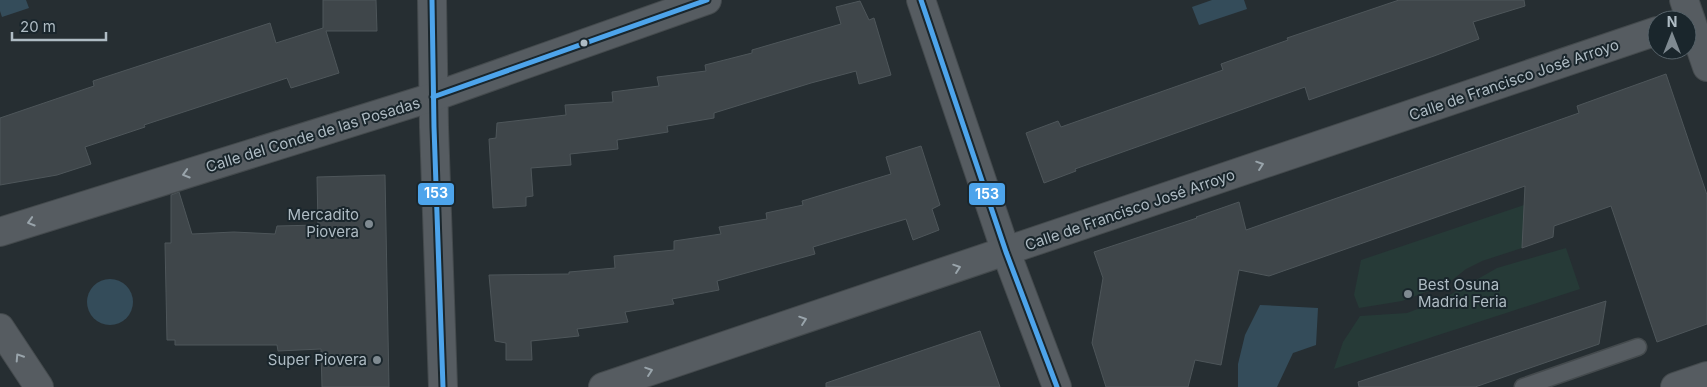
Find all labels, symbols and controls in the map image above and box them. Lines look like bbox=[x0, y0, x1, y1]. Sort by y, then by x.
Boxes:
scale bar bbox=[12, 10, 106, 42]
north arrow bbox=[1647, 10, 1697, 60]
text: N bbox=[1667, 13, 1677, 30]
text: 20 m bbox=[20, 17, 56, 36]
street label: Calle de Francisco José Arroyo bbox=[1406, 35, 1621, 124]
unlabelled marker bbox=[579, 38, 589, 48]
street label: Calle del Conde de las Posadas bbox=[203, 93, 422, 176]
one-way arrow bbox=[1255, 161, 1264, 171]
street label: Calle de Francisco José Arroyo bbox=[1022, 165, 1237, 254]
one-way arrow bbox=[183, 168, 191, 178]
line badge: 153 bbox=[417, 182, 455, 206]
line badge: 153 bbox=[968, 182, 1006, 206]
text: 153 bbox=[424, 184, 448, 201]
text: 153 bbox=[975, 185, 999, 202]
place label: Mercadito Piovera bbox=[288, 205, 359, 241]
one-way arrow bbox=[28, 217, 36, 227]
marker: Mercadito Piovera bbox=[363, 218, 375, 230]
one-way arrow bbox=[952, 264, 961, 274]
place label: Best Osuna Madrid Feria bbox=[1418, 275, 1507, 311]
marker: Best Osuna Madrid Feria bbox=[1402, 288, 1414, 300]
one-way arrow bbox=[798, 316, 807, 326]
place label: Super Piovera bbox=[268, 350, 367, 369]
one-way arrow bbox=[16, 354, 26, 363]
marker: Super Piovera bbox=[371, 354, 383, 366]
one-way arrow bbox=[644, 367, 653, 377]

